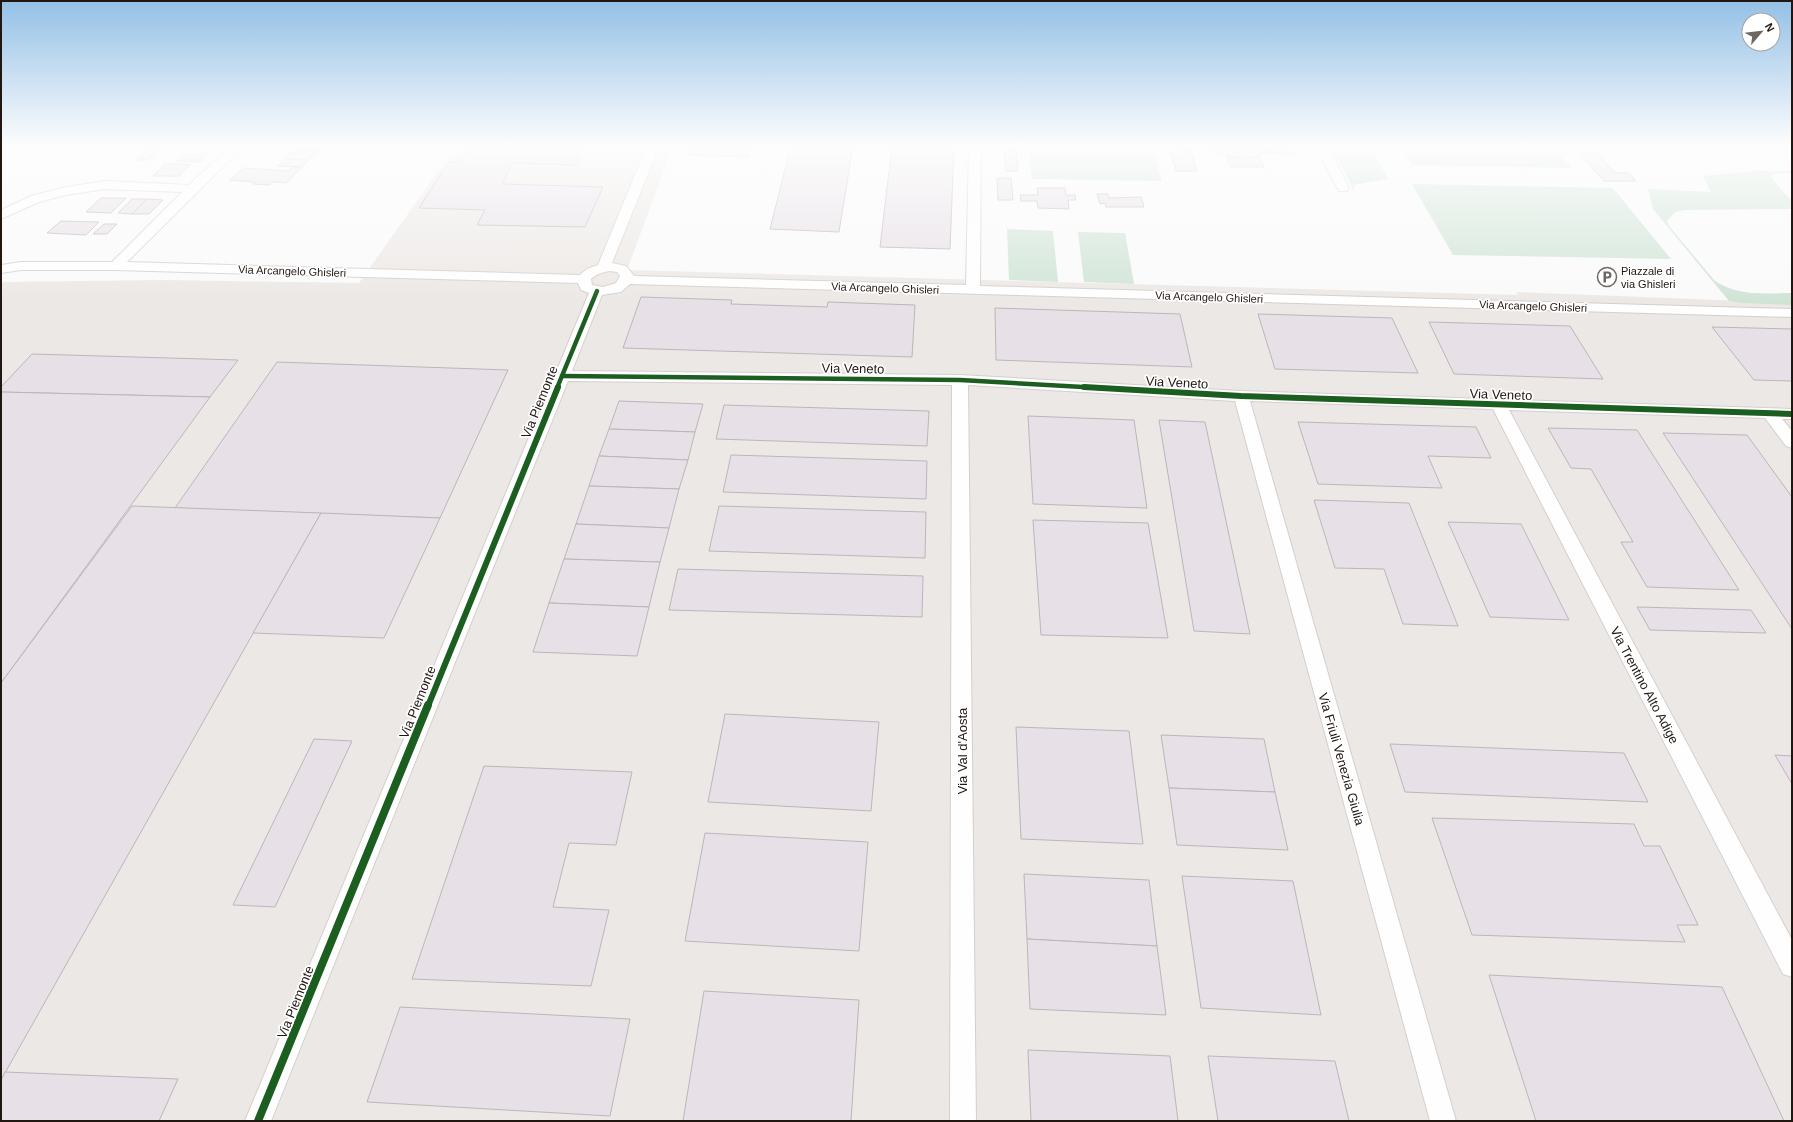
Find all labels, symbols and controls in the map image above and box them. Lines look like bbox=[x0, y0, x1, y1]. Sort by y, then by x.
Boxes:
north arrow bbox=[1741, 12, 1781, 52]
text: N bbox=[1763, 21, 1777, 34]
street label: Via Arcangelo Ghisleri bbox=[238, 263, 346, 279]
place label: Piazzale di via Ghisleri bbox=[1621, 265, 1675, 290]
parking icon: Piazzale di via Ghisleri bbox=[1596, 266, 1618, 288]
street label: Via Arcangelo Ghisleri bbox=[831, 280, 939, 296]
street label: Via Arcangelo Ghisleri bbox=[1155, 289, 1263, 305]
street label: Via Arcangelo Ghisleri bbox=[1479, 298, 1587, 314]
street label: Via Veneto bbox=[822, 360, 884, 377]
street label: Via Piemonte bbox=[518, 364, 561, 441]
street label: Via Veneto bbox=[1145, 373, 1209, 392]
street label: Via Veneto bbox=[1469, 386, 1533, 403]
street label: Via Trentino Alto Adige bbox=[1607, 624, 1682, 746]
street label: Via Piemonte bbox=[396, 664, 439, 741]
street label: Via Friuli Venezia Giulia bbox=[1315, 691, 1368, 828]
street label: Via Val d'Aosta bbox=[955, 707, 970, 794]
street label: Via Piemonte bbox=[274, 964, 317, 1041]

